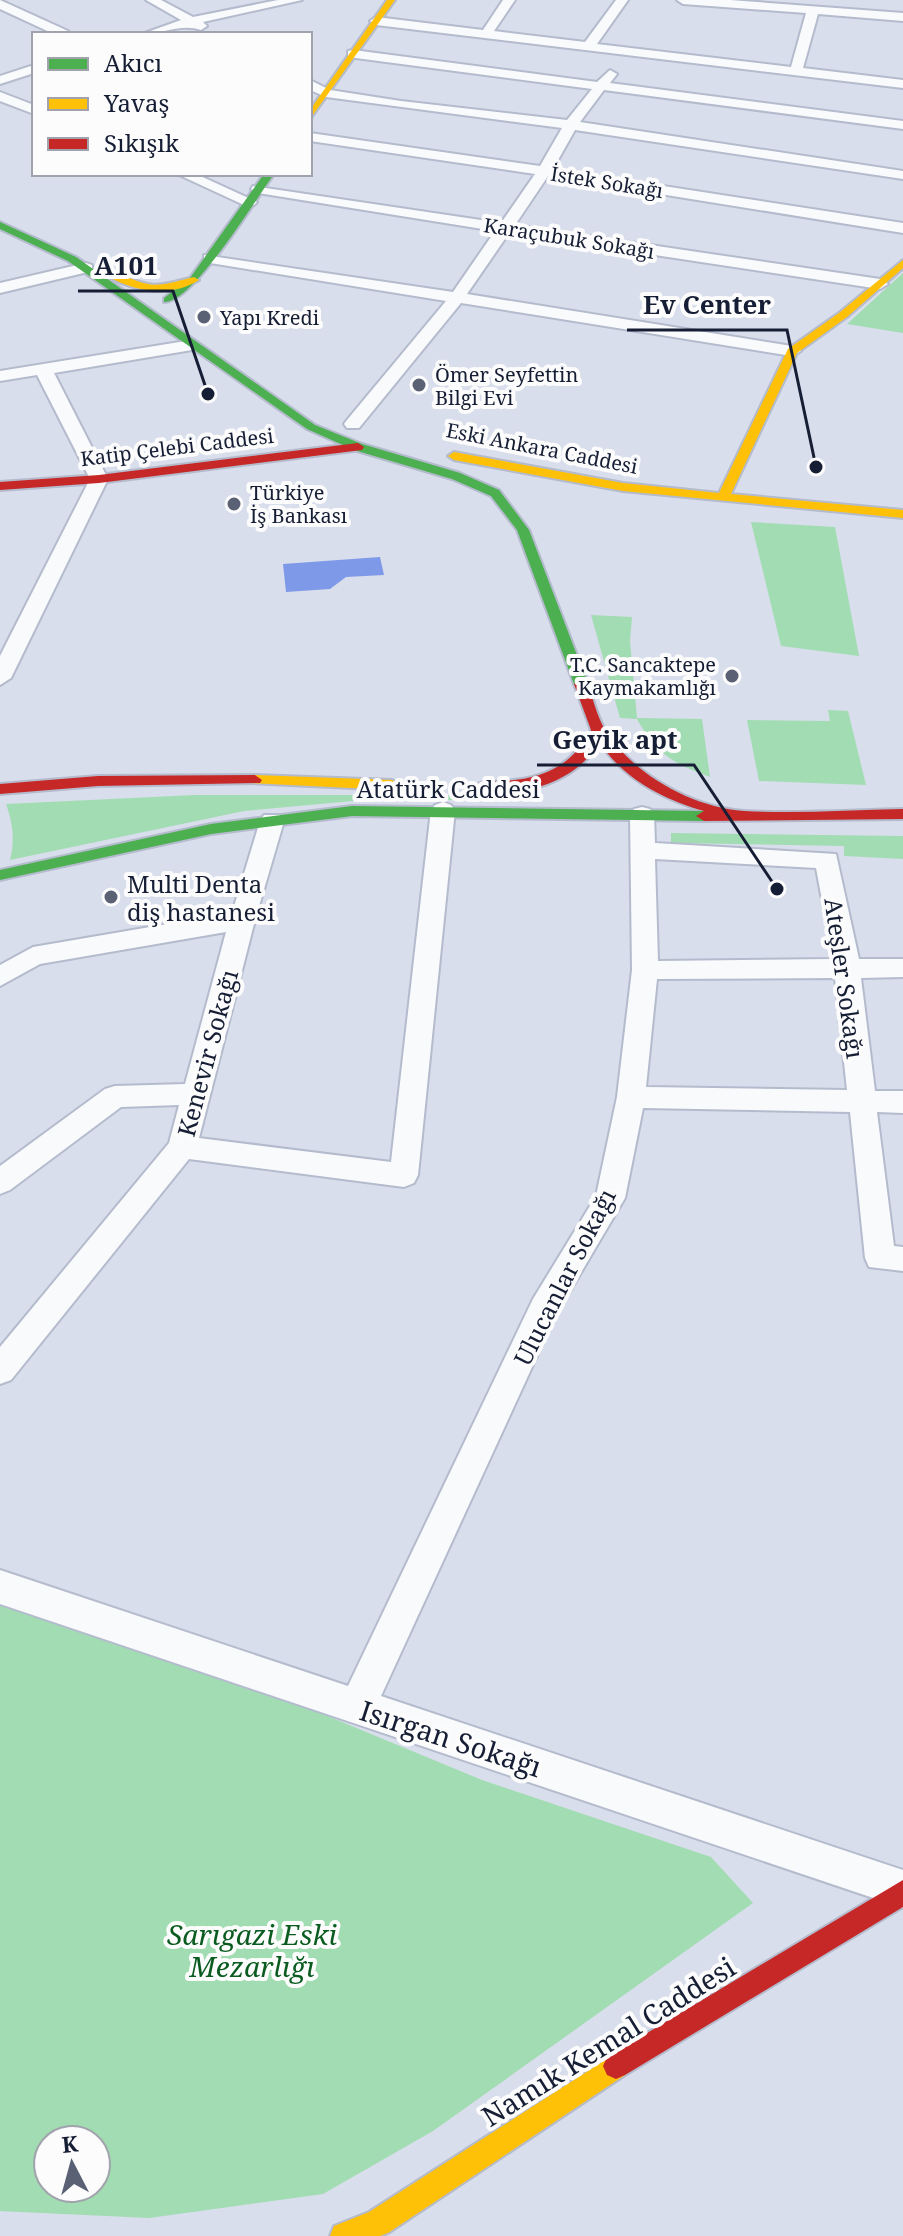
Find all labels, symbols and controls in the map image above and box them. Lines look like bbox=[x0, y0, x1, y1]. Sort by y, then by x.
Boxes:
legend bbox=[32, 32, 312, 176]
text: Akıcı bbox=[104, 46, 162, 79]
text: Yavaş bbox=[103, 86, 169, 119]
text: Sıkışık bbox=[104, 126, 180, 159]
street label: İstek Sokağı bbox=[549, 160, 666, 204]
street label: Karaçubuk Sokağı bbox=[482, 211, 657, 265]
callout: A101 bbox=[78, 241, 173, 291]
text: A101 bbox=[94, 247, 158, 283]
callout: Ev Center bbox=[627, 280, 787, 330]
text: Ev Center bbox=[643, 286, 771, 322]
place label: Yapı Kredi bbox=[219, 304, 320, 331]
marker: Yapı Kredi bbox=[195, 308, 213, 326]
place label: Ömer Seyfettin Bilgi Evi bbox=[435, 361, 578, 411]
marker: Ömer Seyfettin Bilgi Evi bbox=[410, 376, 428, 394]
street label: Eski Ankara Caddesi bbox=[444, 416, 641, 480]
street label: Katip Çelebi Caddesi bbox=[79, 422, 276, 472]
place label: Türkiye İş Bankası bbox=[250, 479, 348, 529]
marker: Türkiye İş Bankası bbox=[225, 495, 243, 513]
place label: T.C. Sancaktepe Kaymakamlığı bbox=[570, 651, 717, 701]
marker: T.C. Sancaktepe Kaymakamlığı bbox=[723, 667, 741, 685]
callout: Geyik apt bbox=[537, 715, 694, 765]
text: Geyik apt bbox=[552, 721, 678, 757]
street label: Atatürk Caddesi bbox=[356, 772, 540, 805]
place label: Multi Denta diş hastanesi bbox=[127, 867, 275, 928]
marker: Multi Denta diş hastanesi bbox=[102, 888, 120, 906]
street label: Ateşler Sokağı bbox=[817, 896, 873, 1061]
street label: Kenevir Sokağı bbox=[169, 966, 245, 1140]
street label: Ulucanlar Sokağı bbox=[505, 1183, 623, 1371]
street label: Isırgan Sokağı bbox=[355, 1691, 547, 1785]
park label: Sarıgazi Eski Mezarlığı bbox=[167, 1915, 337, 1985]
street label: Namık Kemal Caddesi bbox=[474, 1947, 742, 2135]
north arrow bbox=[32, 2124, 112, 2204]
text: K bbox=[60, 2127, 80, 2159]

